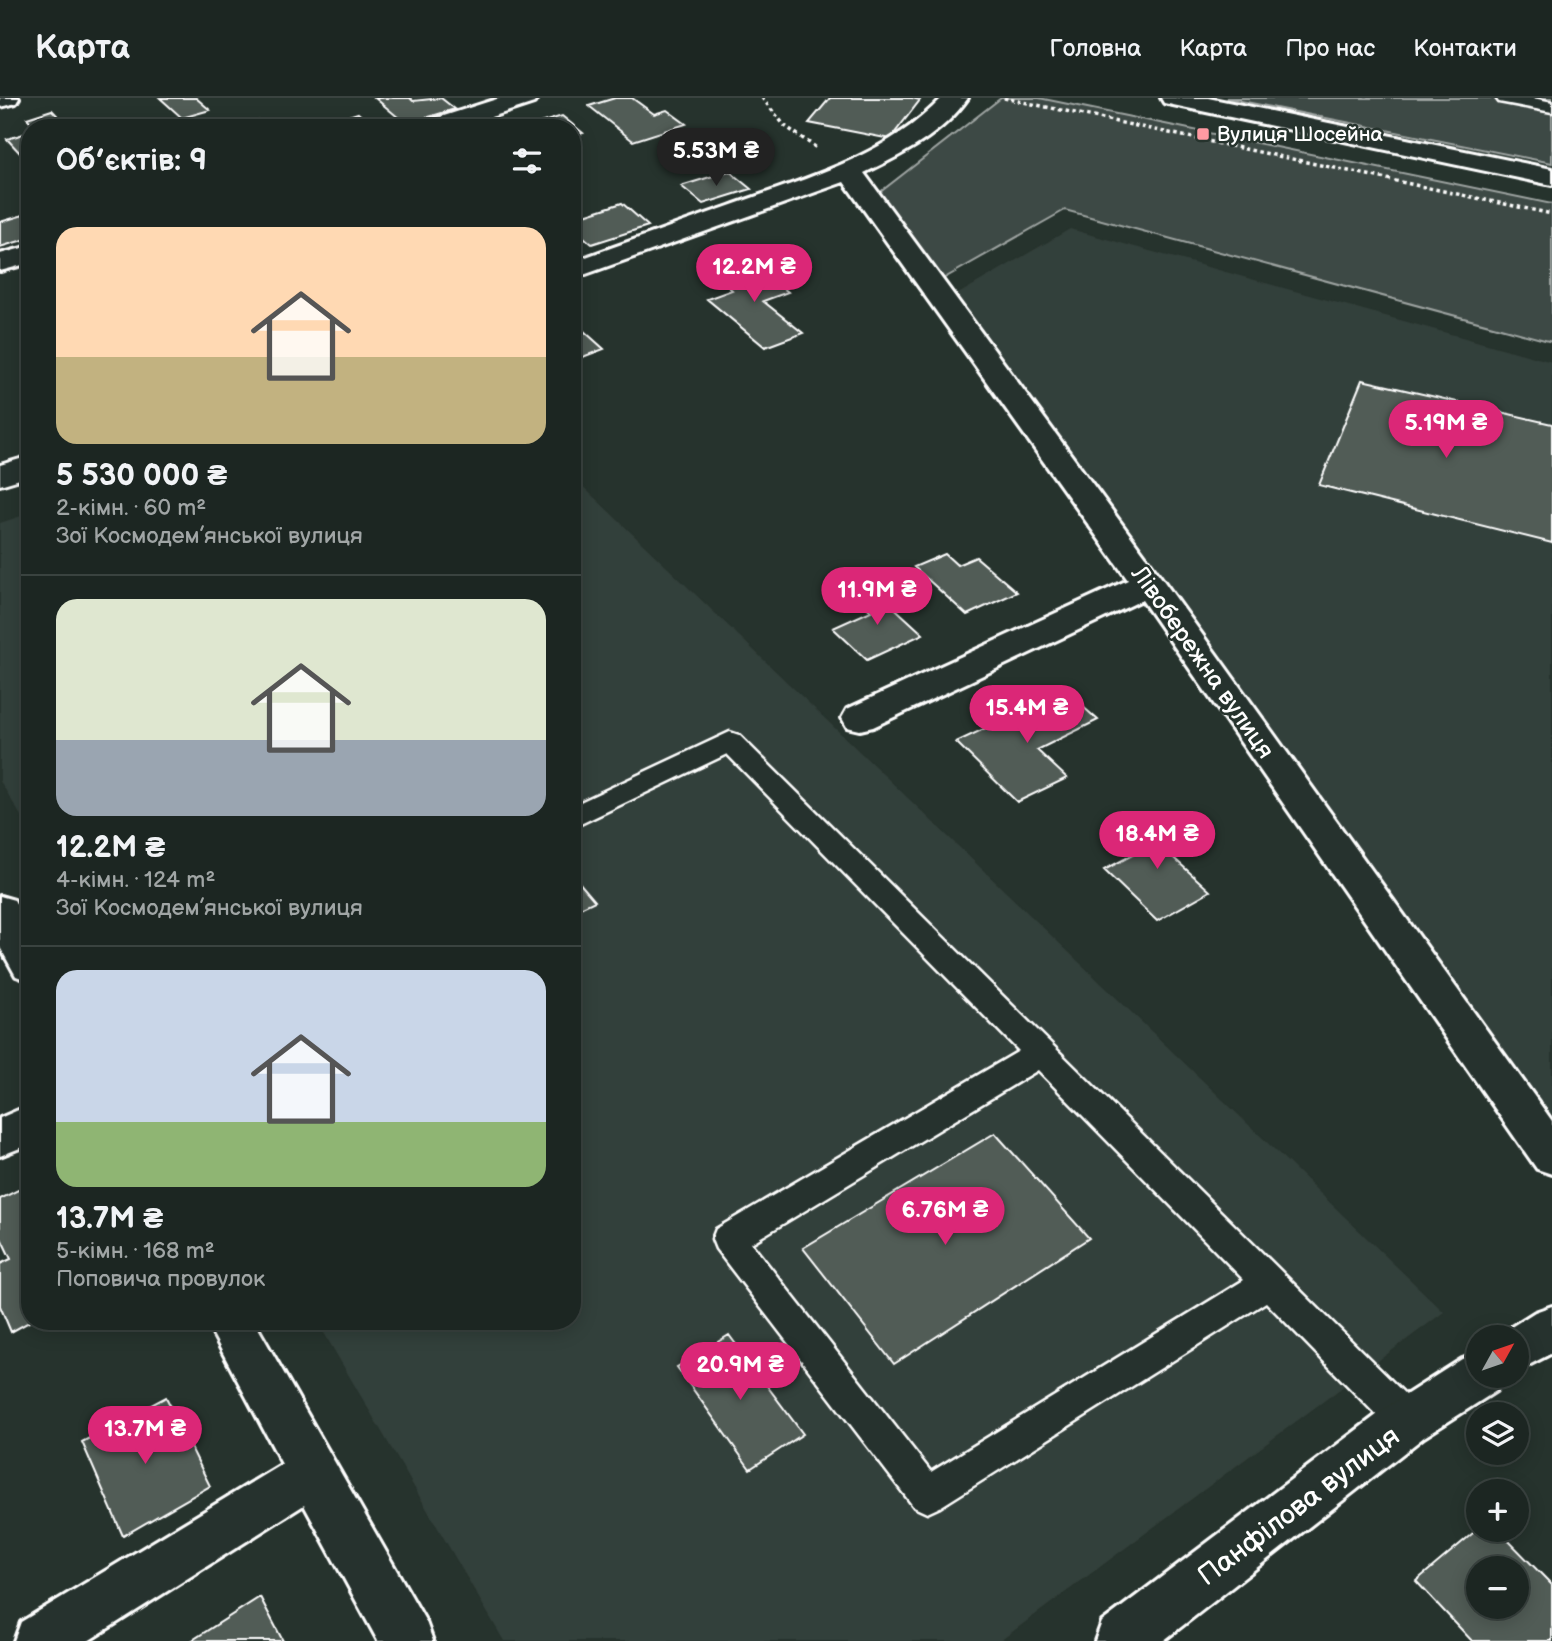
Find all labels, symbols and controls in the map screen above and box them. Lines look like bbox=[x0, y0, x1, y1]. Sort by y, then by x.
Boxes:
text: Карта bbox=[35, 28, 130, 68]
text: Головна bbox=[1050, 34, 1142, 63]
text: Карта bbox=[1180, 34, 1247, 63]
text: Про нас bbox=[1285, 34, 1375, 63]
text: Контакти bbox=[1413, 34, 1517, 63]
place label: Вулиця Шосейна bbox=[1217, 122, 1384, 147]
marker: Вулиця Шосейна bbox=[1195, 126, 1211, 142]
pin: 5.53M ₴ bbox=[651, 129, 781, 188]
text: 5.53M ₴ bbox=[673, 137, 759, 165]
icon: filters bbox=[508, 142, 546, 180]
text: Об’єктів: 9 bbox=[56, 143, 207, 179]
pin: 12.2M ₴ bbox=[689, 244, 819, 304]
text: 12.2M ₴ bbox=[712, 253, 796, 281]
icon: home bbox=[238, 273, 364, 399]
pin: 5.19M ₴ bbox=[1381, 400, 1511, 460]
text: 5.19M ₴ bbox=[1405, 409, 1487, 437]
text: 5 530 000 ₴ bbox=[56, 458, 227, 494]
text: 2-кімн. · 60 m² bbox=[56, 494, 206, 522]
text: Зої Космодем’янської вулиця bbox=[56, 522, 363, 550]
street label: Лівобережна вулиця bbox=[1125, 559, 1280, 764]
pin: 11.9M ₴ bbox=[812, 568, 942, 627]
text: 11.9M ₴ bbox=[837, 576, 917, 604]
icon: home bbox=[238, 645, 364, 771]
pin: 15.4M ₴ bbox=[962, 686, 1092, 745]
text: 15.4M ₴ bbox=[986, 694, 1068, 722]
pin: 18.4M ₴ bbox=[1092, 812, 1222, 871]
text: 18.4M ₴ bbox=[1115, 820, 1199, 848]
text: 12.2M ₴ bbox=[56, 830, 165, 866]
text: 4-кімн. · 124 m² bbox=[56, 866, 215, 894]
text: Зої Космодем’янської вулиця bbox=[56, 894, 363, 922]
icon: home bbox=[238, 1016, 364, 1142]
pin: 6.76M ₴ bbox=[880, 1188, 1010, 1247]
text: 6.76M ₴ bbox=[902, 1196, 988, 1224]
text: 13.7M ₴ bbox=[56, 1201, 163, 1237]
text: 5-кімн. · 168 m² bbox=[56, 1237, 215, 1265]
text: Поповича провулок bbox=[56, 1265, 265, 1293]
north arrow bbox=[1466, 1325, 1530, 1388]
map controls bbox=[1466, 1325, 1529, 1619]
pin: 20.9M ₴ bbox=[675, 1342, 805, 1402]
text: 20.9M ₴ bbox=[696, 1351, 784, 1379]
button: layers bbox=[1466, 1402, 1529, 1465]
pin: 13.7M ₴ bbox=[80, 1406, 210, 1466]
text: 13.7M ₴ bbox=[104, 1415, 186, 1443]
street label: Панфілова вулиця bbox=[1192, 1420, 1406, 1593]
button: + bbox=[1466, 1479, 1529, 1542]
button: − bbox=[1466, 1556, 1529, 1619]

